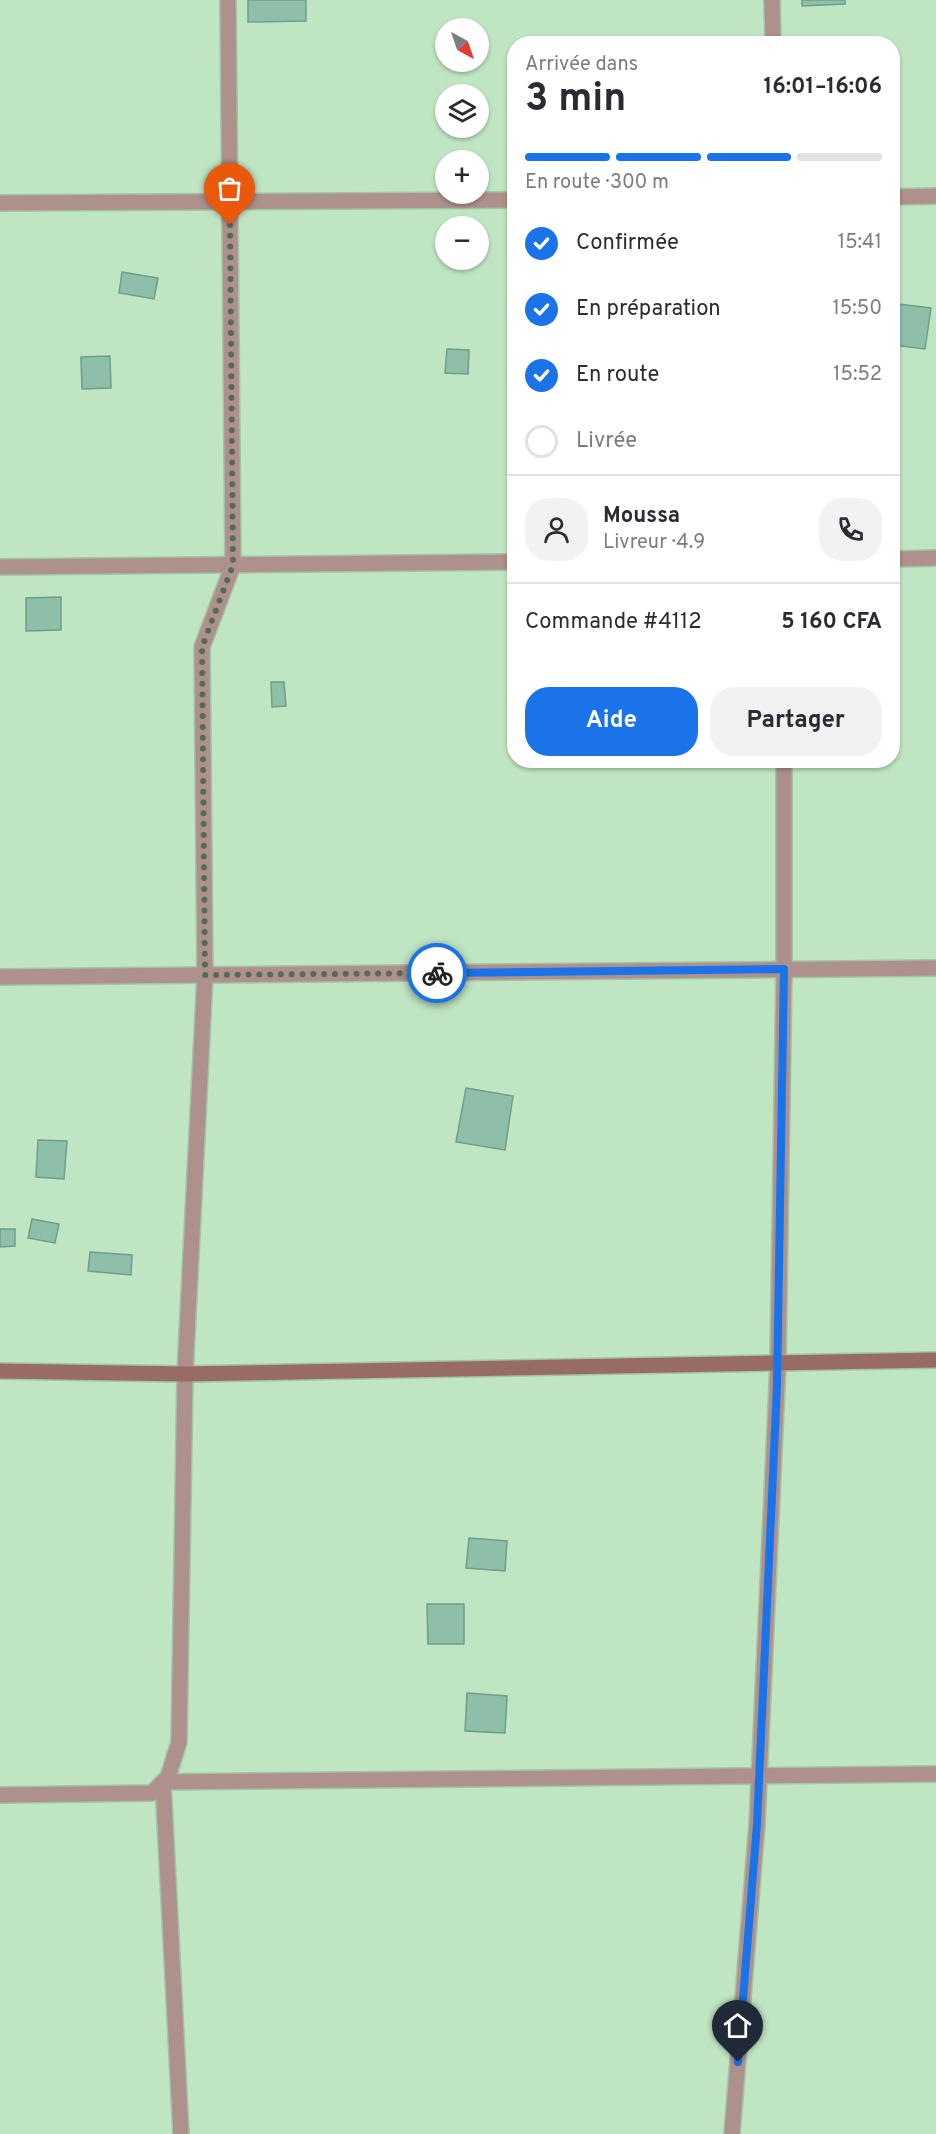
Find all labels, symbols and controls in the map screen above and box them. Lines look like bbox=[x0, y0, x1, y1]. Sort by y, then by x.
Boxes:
north arrow bbox=[435, 18, 489, 72]
map controls bbox=[435, 18, 489, 270]
text: Arrivée dans bbox=[525, 52, 638, 78]
text: 16:01–16:06 bbox=[763, 74, 882, 101]
text: 3 min bbox=[525, 76, 626, 125]
button: layers bbox=[435, 84, 489, 138]
button: + bbox=[435, 150, 489, 204]
pin bbox=[204, 163, 255, 225]
text: En route · 300 m bbox=[525, 170, 669, 196]
icon: bag bbox=[213, 172, 246, 205]
button: − bbox=[435, 216, 489, 270]
icon: check bbox=[525, 227, 558, 260]
text: Confirmée bbox=[576, 230, 679, 257]
text: 15:41 bbox=[838, 230, 882, 256]
icon: check bbox=[525, 293, 558, 326]
text: En préparation bbox=[576, 296, 721, 323]
text: 15:50 bbox=[832, 296, 882, 322]
icon: check bbox=[525, 359, 558, 392]
text: En route bbox=[576, 362, 659, 389]
text: 15:52 bbox=[833, 362, 882, 388]
text: Livrée bbox=[576, 428, 637, 455]
button: person bbox=[525, 498, 588, 561]
button: phone bbox=[819, 498, 882, 561]
text: Moussa bbox=[603, 503, 680, 530]
text: Livreur · 4.9 bbox=[603, 530, 705, 556]
text: Commande #4112 bbox=[525, 609, 702, 636]
text: 5 160 CFA bbox=[781, 609, 882, 636]
button: Aide bbox=[525, 687, 698, 756]
button: Partager bbox=[710, 687, 882, 756]
courier bbox=[407, 943, 467, 1003]
icon: bike bbox=[421, 957, 454, 990]
pin bbox=[712, 2000, 763, 2062]
icon: home bbox=[721, 2009, 754, 2042]

